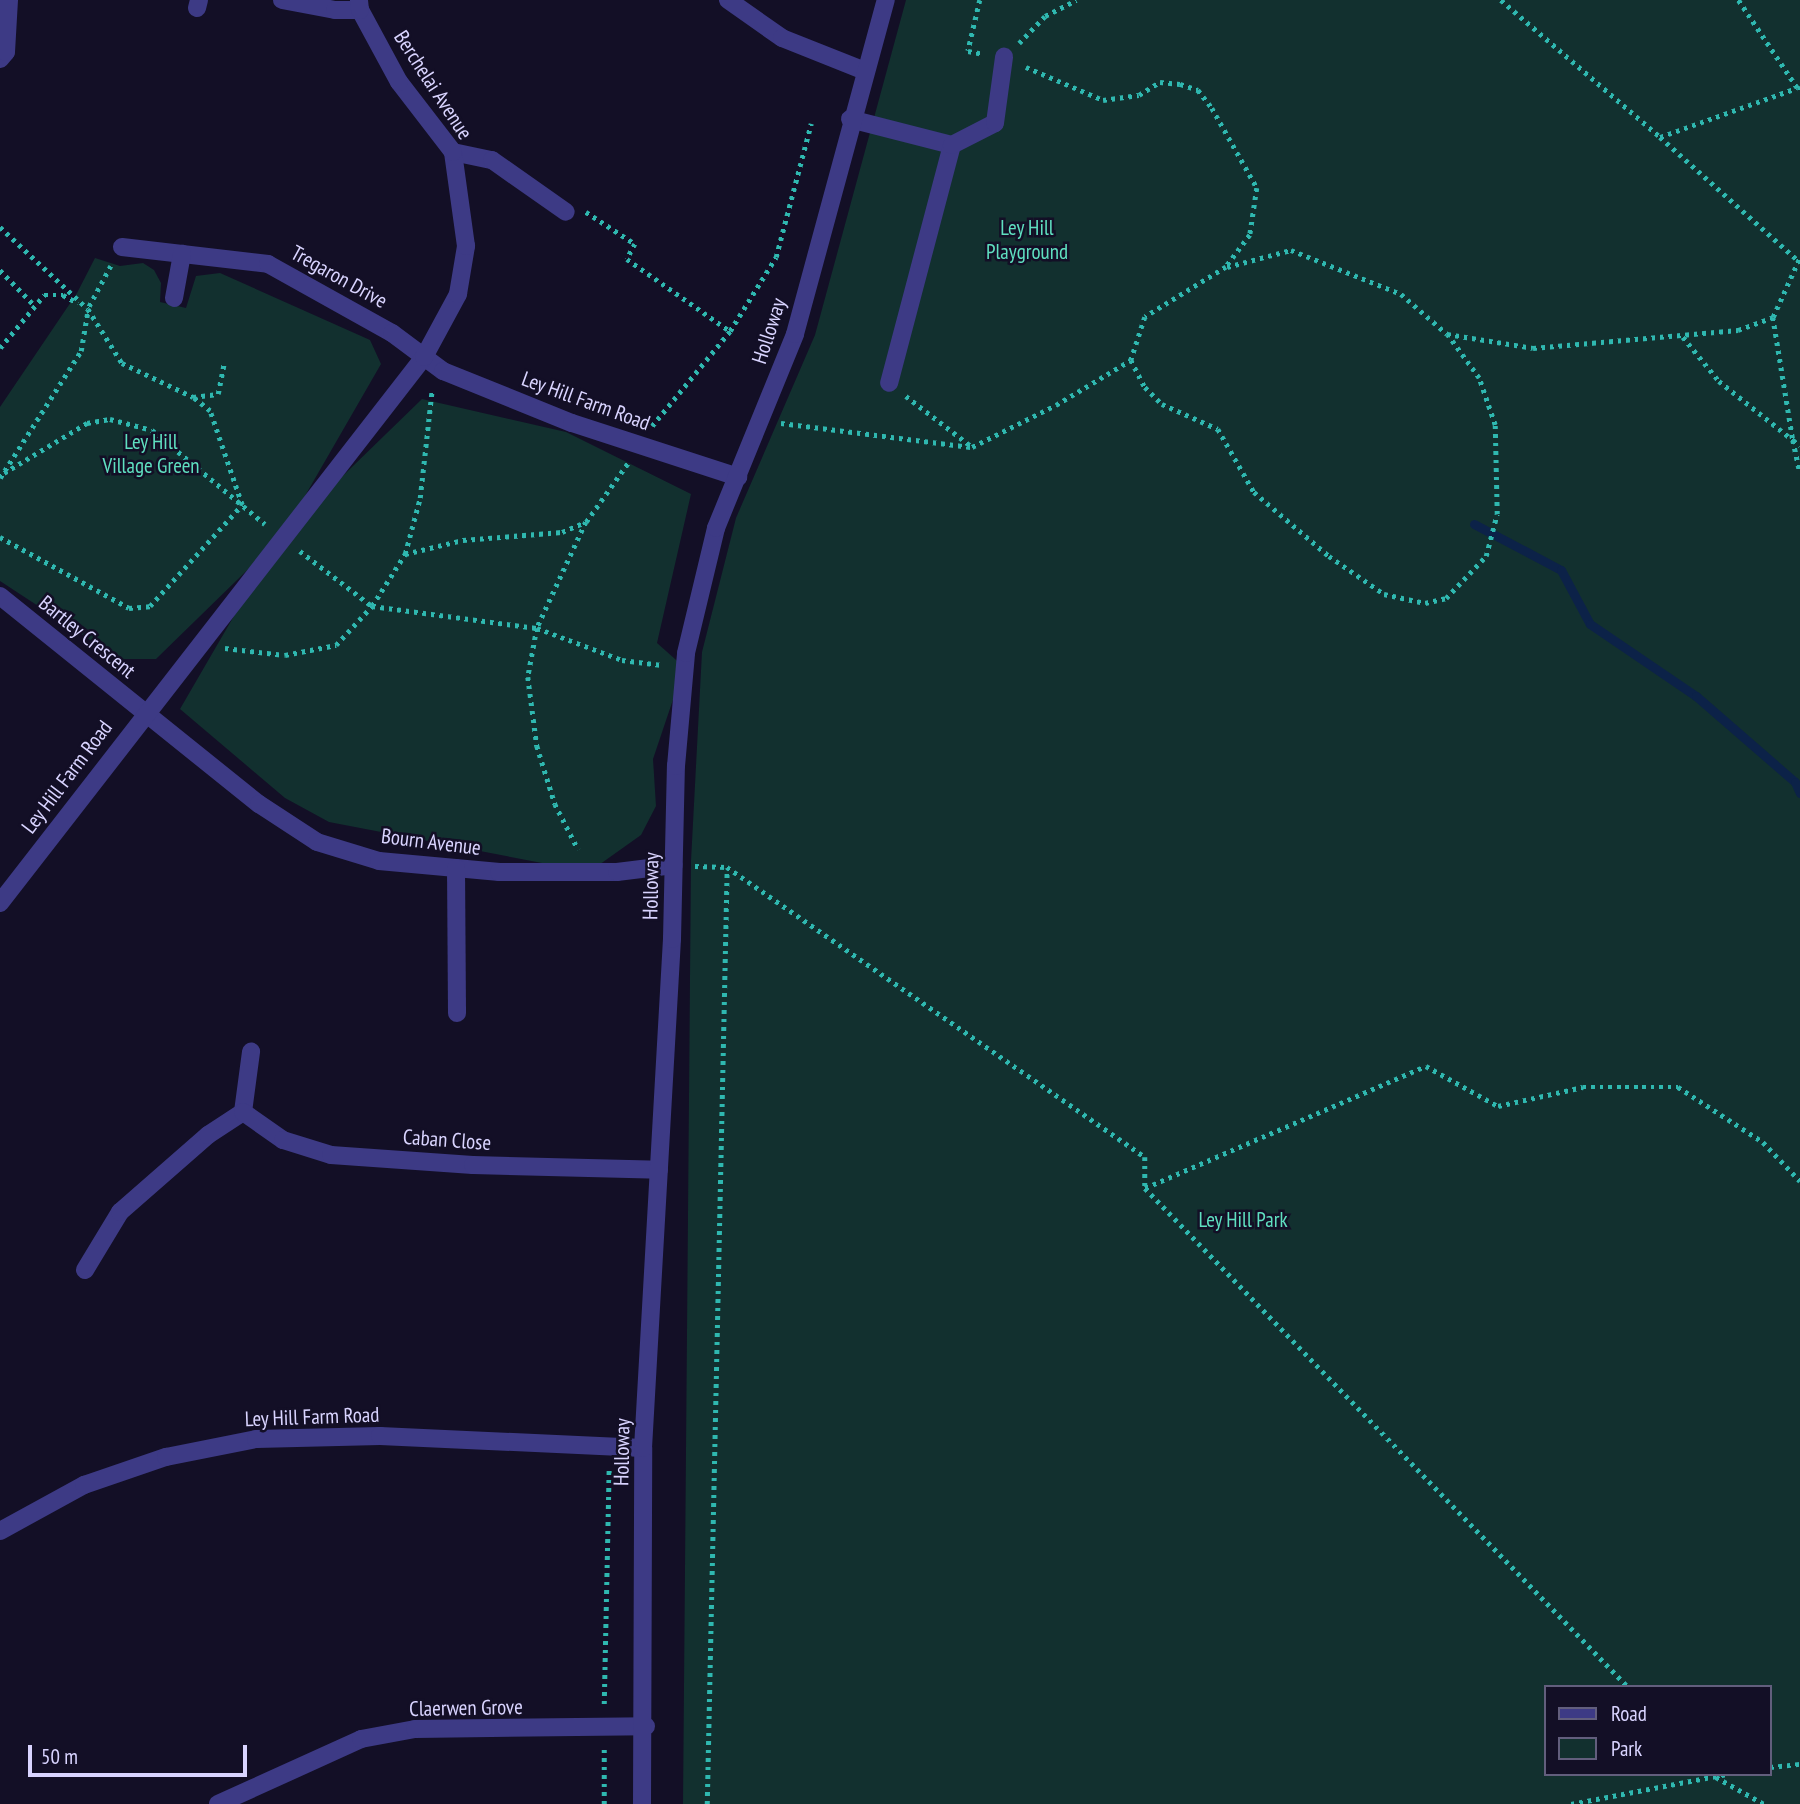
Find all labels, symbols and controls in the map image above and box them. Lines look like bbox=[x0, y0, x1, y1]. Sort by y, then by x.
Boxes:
street label: Berchelai Avenue bbox=[388, 26, 478, 144]
park label: Ley Hill Playground bbox=[986, 215, 1068, 265]
street label: Tregaron Drive bbox=[287, 240, 391, 314]
street label: Holloway bbox=[747, 295, 791, 367]
street label: Ley Hill Farm Road bbox=[518, 366, 654, 436]
park label: Ley Hill Village Green bbox=[102, 429, 200, 479]
street label: Bartley Crescent bbox=[33, 590, 141, 684]
street label: Ley Hill Farm Road bbox=[16, 715, 118, 839]
street label: Bourn Avenue bbox=[380, 823, 482, 861]
street label: Holloway bbox=[638, 852, 664, 920]
street label: Caban Close bbox=[402, 1124, 492, 1156]
park label: Ley Hill Park bbox=[1198, 1207, 1288, 1233]
street label: Ley Hill Farm Road bbox=[244, 1402, 380, 1432]
street label: Holloway bbox=[609, 1418, 635, 1486]
legend bbox=[1545, 1685, 1772, 1776]
street label: Claerwen Grove bbox=[409, 1694, 523, 1722]
text: Road bbox=[1611, 1700, 1647, 1727]
scale bar bbox=[32, 1730, 250, 1774]
text: Park bbox=[1611, 1735, 1642, 1762]
text: 50 m bbox=[41, 1743, 78, 1770]

